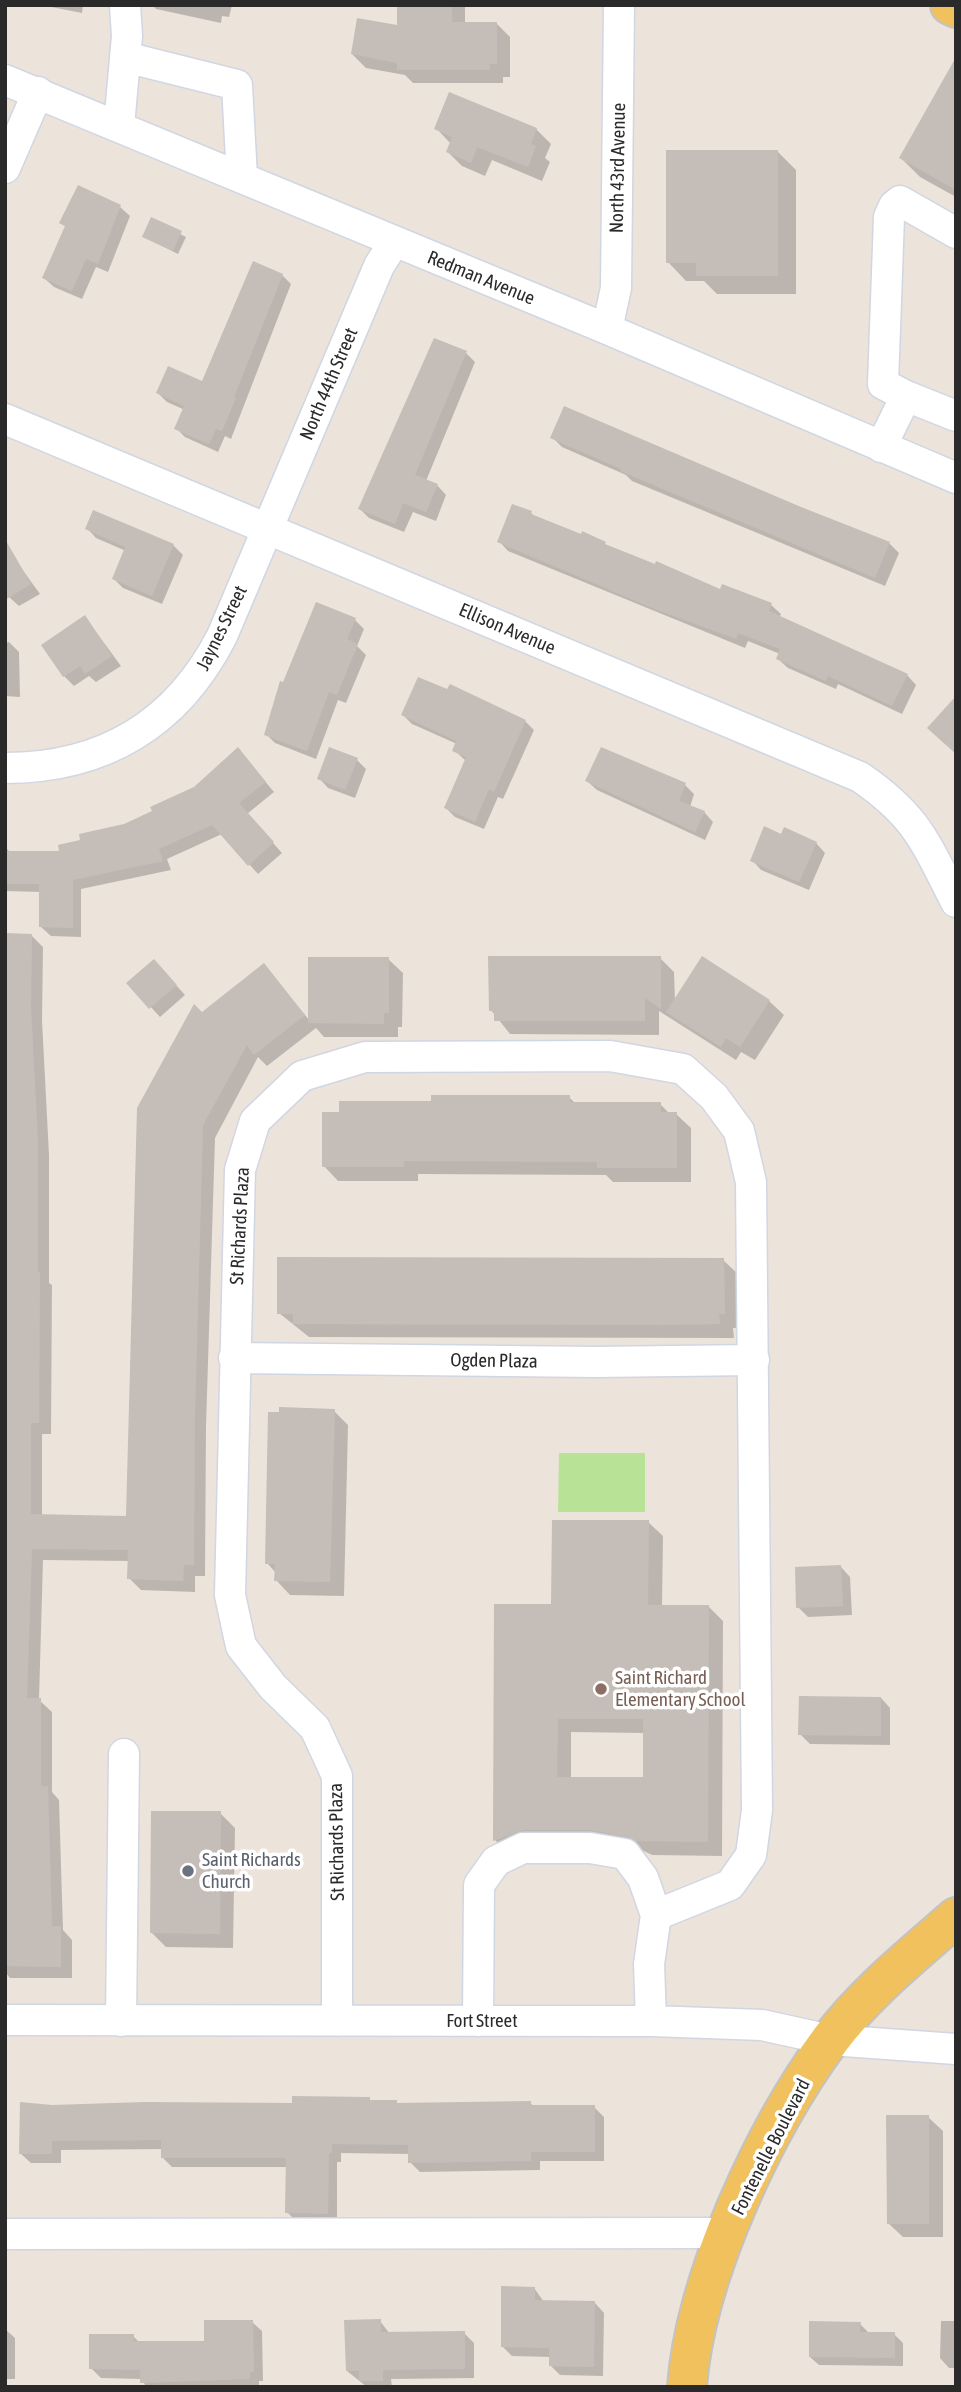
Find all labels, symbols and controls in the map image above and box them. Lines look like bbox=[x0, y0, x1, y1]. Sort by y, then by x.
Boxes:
street label: North 43rd Avenue bbox=[605, 103, 631, 233]
street label: Redman Avenue bbox=[424, 246, 538, 310]
street label: North 44th Street bbox=[295, 324, 363, 444]
street label: Jaynes Street bbox=[192, 582, 252, 674]
street label: Ellison Avenue bbox=[455, 598, 559, 660]
street label: St Richards Plaza bbox=[226, 1167, 254, 1285]
street label: Ogden Plaza bbox=[450, 1349, 538, 1373]
place label: Saint Richard Elementary School bbox=[615, 1667, 746, 1711]
marker: Saint Richard Elementary School bbox=[593, 1681, 609, 1697]
street label: St Richards Plaza bbox=[325, 1783, 349, 1901]
place label: Saint Richards Church bbox=[202, 1849, 301, 1893]
marker: Saint Richards Church bbox=[180, 1863, 196, 1879]
street label: Fort Street bbox=[446, 2010, 518, 2032]
street label: Fontenelle Boulevard bbox=[727, 2075, 815, 2219]

